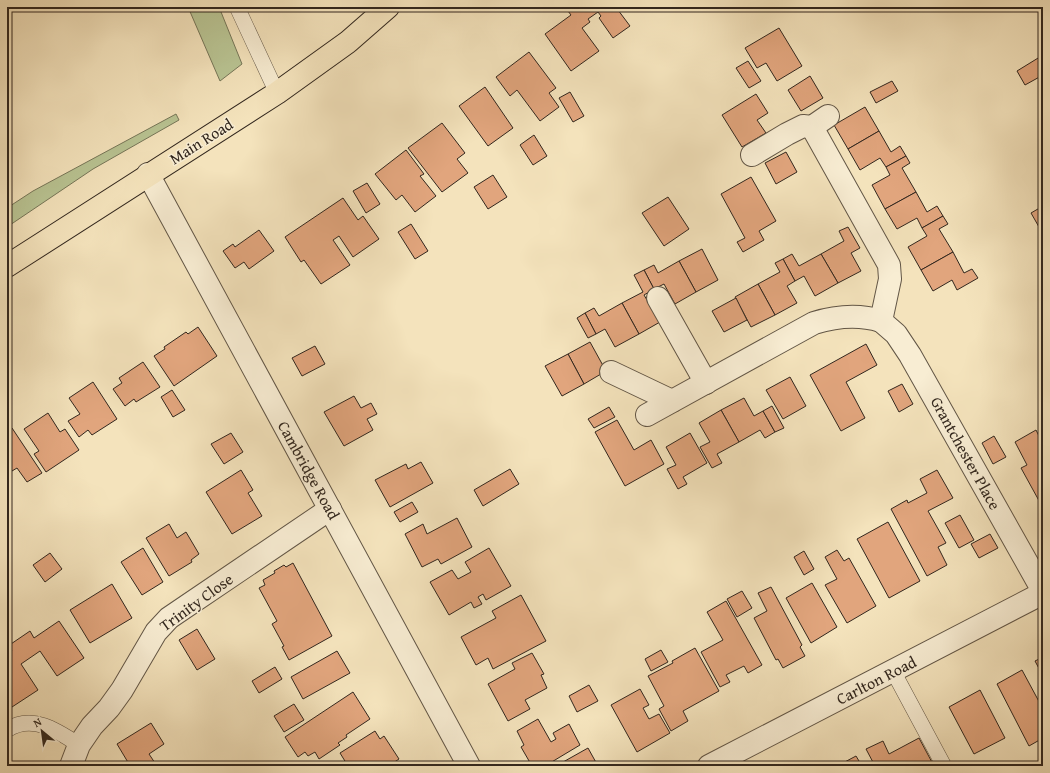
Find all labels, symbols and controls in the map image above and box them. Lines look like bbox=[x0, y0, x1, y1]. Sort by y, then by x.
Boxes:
street label: Main Road bbox=[164, 112, 238, 170]
street label: Grantchester Place bbox=[925, 392, 1007, 514]
street label: Cambridge Road bbox=[272, 416, 346, 524]
street label: Trinity Close bbox=[154, 567, 238, 637]
street label: Carlton Road bbox=[832, 649, 921, 710]
north arrow bbox=[22, 711, 62, 751]
text: N bbox=[30, 713, 45, 731]

